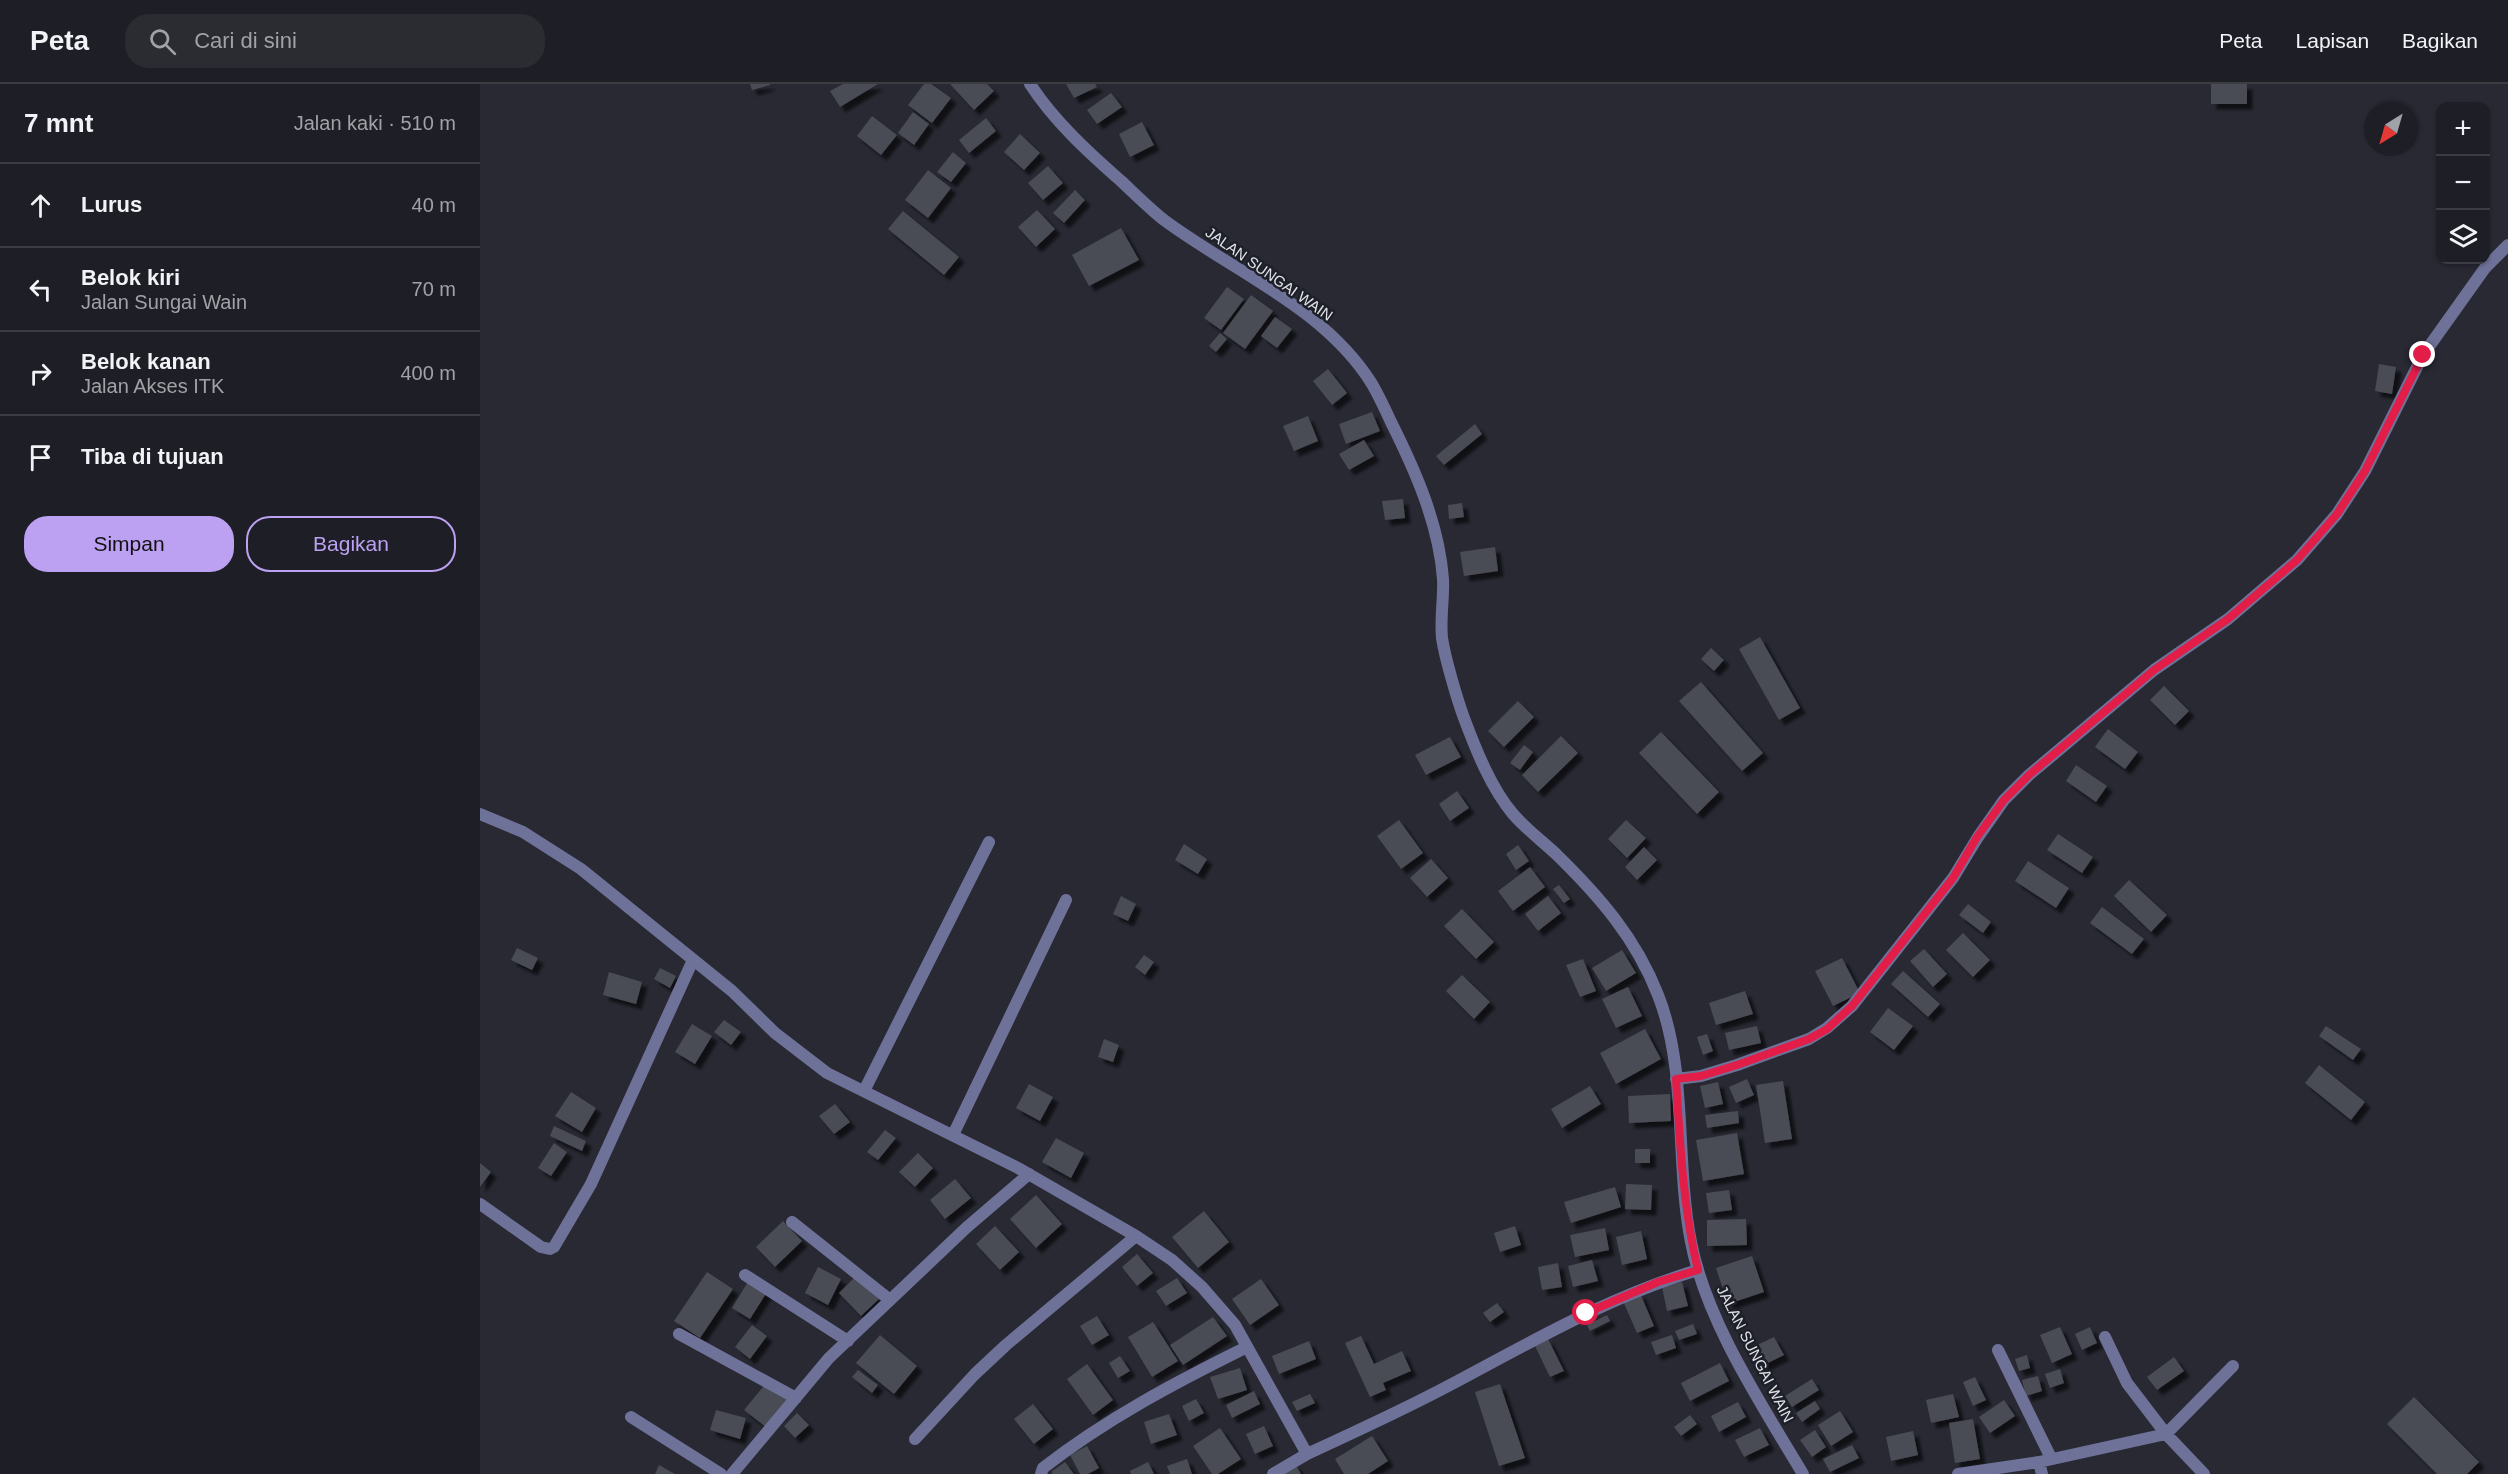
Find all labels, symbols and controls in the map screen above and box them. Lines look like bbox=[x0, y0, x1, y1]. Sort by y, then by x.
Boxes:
search box bbox=[125, 14, 545, 68]
text: Peta bbox=[30, 25, 89, 56]
icon: search bbox=[146, 25, 179, 58]
text: Cari di sini bbox=[194, 28, 297, 53]
text: Peta bbox=[2219, 29, 2263, 52]
text: Lapisan bbox=[2296, 29, 2369, 52]
text: Bagikan bbox=[2402, 29, 2478, 52]
north arrow bbox=[2364, 102, 2418, 156]
map controls bbox=[2436, 102, 2490, 264]
button: + bbox=[2436, 102, 2490, 156]
text: 7 mnt bbox=[24, 108, 93, 138]
text: Jalan kaki · 510 m bbox=[294, 112, 456, 134]
button: − bbox=[2436, 156, 2490, 210]
icon: ahead bbox=[24, 189, 57, 222]
text: Lurus bbox=[81, 192, 142, 217]
text: 40 m bbox=[412, 194, 456, 216]
button: layers bbox=[2436, 210, 2490, 264]
street label: JALAN SUNGAI WAIN bbox=[1203, 223, 1336, 324]
text: Belok kiri bbox=[81, 265, 180, 290]
icon: left bbox=[24, 273, 57, 306]
text: 70 m bbox=[412, 278, 456, 300]
text: Jalan Sungai Wain bbox=[81, 291, 247, 313]
route end bbox=[2409, 341, 2435, 367]
text: Belok kanan bbox=[81, 349, 211, 374]
icon: right bbox=[24, 357, 57, 390]
text: 400 m bbox=[400, 362, 456, 384]
text: Jalan Akses ITK bbox=[81, 375, 224, 397]
icon: arrive bbox=[24, 441, 57, 474]
text: Tiba di tujuan bbox=[81, 444, 224, 469]
button: Simpan bbox=[24, 516, 234, 572]
button: Bagikan bbox=[246, 516, 456, 572]
street label: JALAN SUNGAI WAIN bbox=[1714, 1283, 1797, 1425]
route start bbox=[1572, 1299, 1598, 1325]

